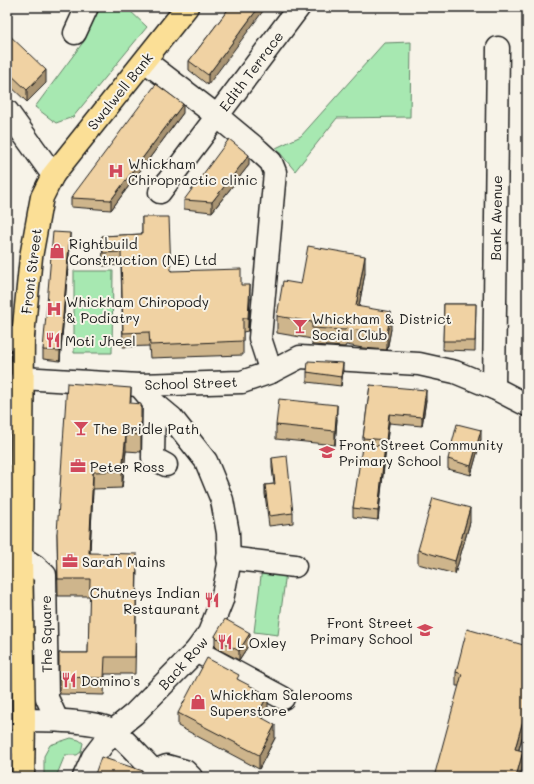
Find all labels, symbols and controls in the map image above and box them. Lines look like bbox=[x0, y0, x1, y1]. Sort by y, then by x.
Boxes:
street label: Edith Terrace bbox=[215, 27, 287, 115]
street label: Swalwell Bank bbox=[83, 48, 157, 134]
place label: Whickham Chiropractic clinic bbox=[128, 154, 258, 189]
hospital icon: Whickham Chiropractic clinic bbox=[107, 162, 125, 180]
street label: Bank Avenue bbox=[486, 175, 506, 261]
street label: Front Street bbox=[16, 227, 46, 315]
place label: Rightbuild Construction (NE) Ltd bbox=[69, 234, 217, 269]
shop icon: Rightbuild Construction (NE) Ltd bbox=[48, 242, 66, 260]
place label: Whickham Chiropody & Podiatry bbox=[66, 292, 209, 327]
hospital icon: Whickham Chiropody & Podiatry bbox=[45, 300, 63, 318]
place label: Whickham & District Social Club bbox=[312, 309, 452, 344]
bar icon: Whickham & District Social Club bbox=[291, 317, 309, 335]
restaurant icon: Moti Jheel bbox=[44, 331, 62, 349]
place label: Moti Jheel bbox=[65, 331, 136, 350]
street label: School Street bbox=[144, 372, 238, 394]
bar icon: The Bridle Path bbox=[72, 419, 90, 437]
place label: The Bridle Path bbox=[93, 419, 199, 438]
place label: Front Street Community Primary School bbox=[339, 435, 503, 470]
school or university icon: Front Street Community Primary School bbox=[318, 443, 336, 461]
office icon: Peter Ross bbox=[69, 457, 87, 475]
place label: Peter Ross bbox=[90, 457, 164, 476]
office icon: Sarah Mains bbox=[61, 552, 79, 570]
place label: Sarah Mains bbox=[82, 552, 165, 571]
place label: Chutneys Indian Restaurant bbox=[90, 583, 200, 618]
restaurant icon: Chutneys Indian Restaurant bbox=[203, 591, 221, 609]
street label: The Square bbox=[36, 595, 56, 673]
place label: Front Street Primary School bbox=[310, 613, 413, 648]
school or university icon: Front Street Primary School bbox=[416, 621, 434, 639]
street label: Back Row bbox=[154, 632, 212, 694]
restaurant icon: L Oxley bbox=[216, 633, 234, 651]
place label: L Oxley bbox=[237, 633, 287, 652]
restaurant icon: Domino's bbox=[60, 671, 78, 689]
place label: Domino's bbox=[81, 671, 140, 690]
place label: Whickham Salerooms Superstore bbox=[210, 685, 353, 720]
shop icon: Whickham Salerooms Superstore bbox=[189, 693, 207, 711]

